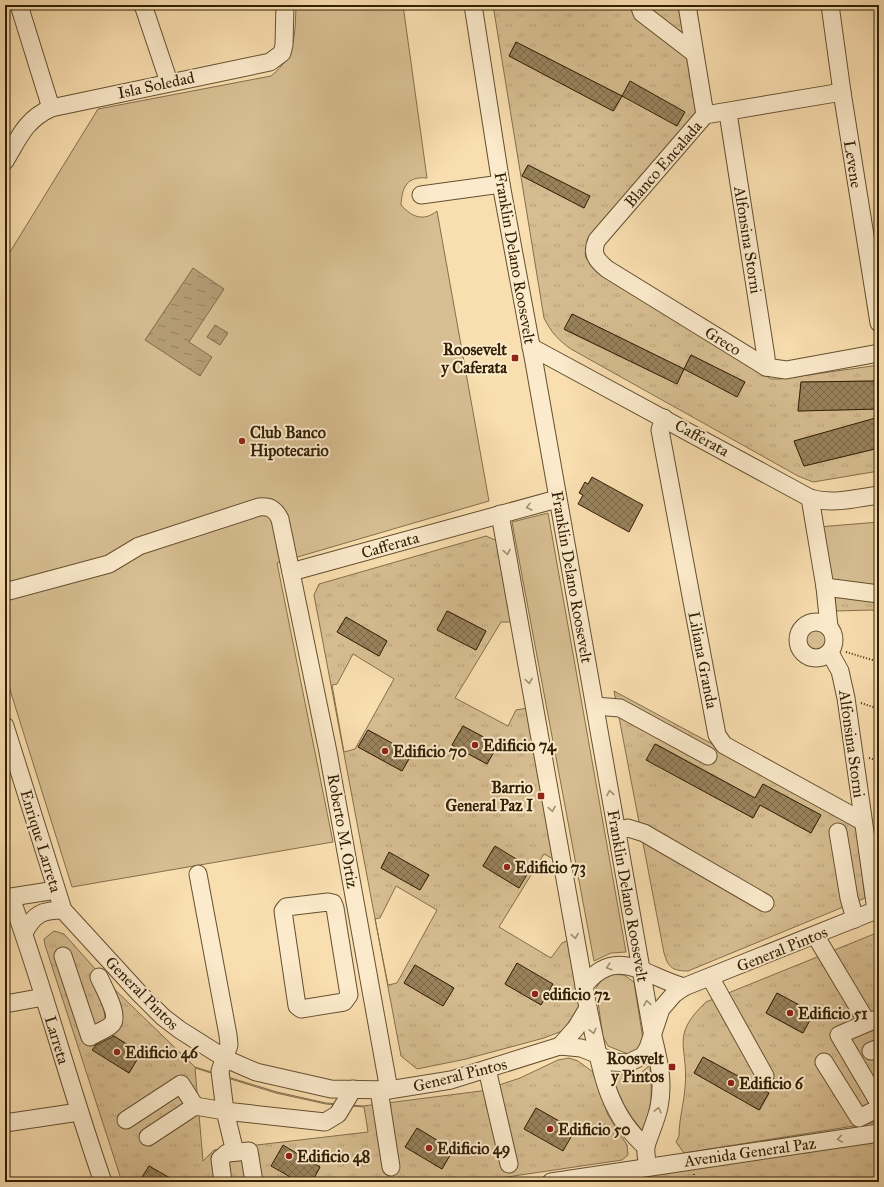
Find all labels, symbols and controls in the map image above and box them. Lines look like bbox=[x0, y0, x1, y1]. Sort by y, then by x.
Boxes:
street label: Isla Soledad bbox=[116, 68, 196, 102]
street label: Blanco Encalada bbox=[620, 117, 706, 211]
street label: Levene bbox=[840, 139, 866, 189]
street label: Franklin Delano Roosevelt bbox=[491, 170, 540, 346]
street label: Alfonsina Storni bbox=[730, 184, 766, 296]
street label: Greco bbox=[701, 323, 745, 359]
place label: Roosevelt y Caferata bbox=[440, 340, 508, 378]
marker: Roosevelt y Caferata bbox=[510, 353, 520, 363]
street label: Cafferata bbox=[672, 415, 733, 461]
place label: Club Banco Hipotecario bbox=[250, 423, 329, 461]
marker: Club Banco Hipotecario bbox=[237, 436, 247, 446]
street label: Franklin Delano Roosevelt bbox=[548, 489, 597, 665]
one-way arrow bbox=[526, 502, 532, 510]
street label: Cafferata bbox=[359, 528, 421, 562]
one-way arrow bbox=[502, 549, 511, 556]
street label: Liliana Granda bbox=[684, 610, 722, 710]
one-way arrow bbox=[524, 678, 533, 684]
street label: Alfonsina Storni bbox=[835, 688, 869, 800]
place label: Edificio 74 bbox=[483, 736, 557, 756]
marker: Edificio 74 bbox=[470, 740, 480, 750]
place label: Edificio 70 bbox=[393, 742, 467, 761]
marker: Edificio 70 bbox=[380, 746, 390, 756]
street label: Roberto M. Ortiz bbox=[324, 772, 363, 890]
place label: Barrio General Paz I bbox=[445, 778, 533, 815]
street label: Enrique Larreta bbox=[15, 787, 66, 895]
one-way arrow bbox=[606, 790, 615, 796]
marker: Barrio General Paz I bbox=[536, 791, 546, 801]
one-way arrow bbox=[547, 805, 556, 812]
street label: Franklin Delano Roosevelt bbox=[604, 808, 653, 984]
place label: Edificio 73 bbox=[515, 858, 586, 878]
marker: Edificio 73 bbox=[502, 862, 512, 872]
street label: General Pintos bbox=[734, 922, 830, 976]
one-way arrow bbox=[570, 933, 579, 940]
street label: General Pintos bbox=[101, 952, 183, 1034]
one-way arrow bbox=[606, 962, 613, 971]
place label: edificio 72 bbox=[543, 985, 612, 1004]
marker: edificio 72 bbox=[530, 989, 540, 999]
one-way arrow bbox=[643, 1000, 652, 1006]
place label: Edificio 51 bbox=[798, 1004, 868, 1023]
marker: Edificio 51 bbox=[785, 1008, 795, 1018]
street label: Larreta bbox=[41, 1014, 73, 1067]
one-way arrow bbox=[588, 1028, 597, 1035]
place label: Edificio 46 bbox=[125, 1043, 199, 1063]
marker: Edificio 46 bbox=[112, 1047, 122, 1057]
place label: Roosvelt y Pintos bbox=[607, 1049, 664, 1087]
street label: General Pintos bbox=[411, 1054, 509, 1096]
marker: Roosvelt y Pintos bbox=[667, 1062, 677, 1072]
place label: Edificio 6 bbox=[739, 1074, 804, 1093]
marker: Edificio 6 bbox=[726, 1078, 736, 1088]
one-way arrow bbox=[654, 1107, 662, 1114]
place label: Edificio 50 bbox=[558, 1120, 631, 1139]
marker: Edificio 50 bbox=[545, 1124, 555, 1134]
street label: Avenida General Paz bbox=[682, 1133, 818, 1171]
one-way arrow bbox=[837, 1134, 844, 1143]
place label: Edificio 49 bbox=[437, 1139, 510, 1159]
marker: Edificio 49 bbox=[424, 1143, 434, 1153]
place label: Edificio 48 bbox=[297, 1147, 370, 1167]
marker: Edificio 48 bbox=[284, 1151, 294, 1161]

